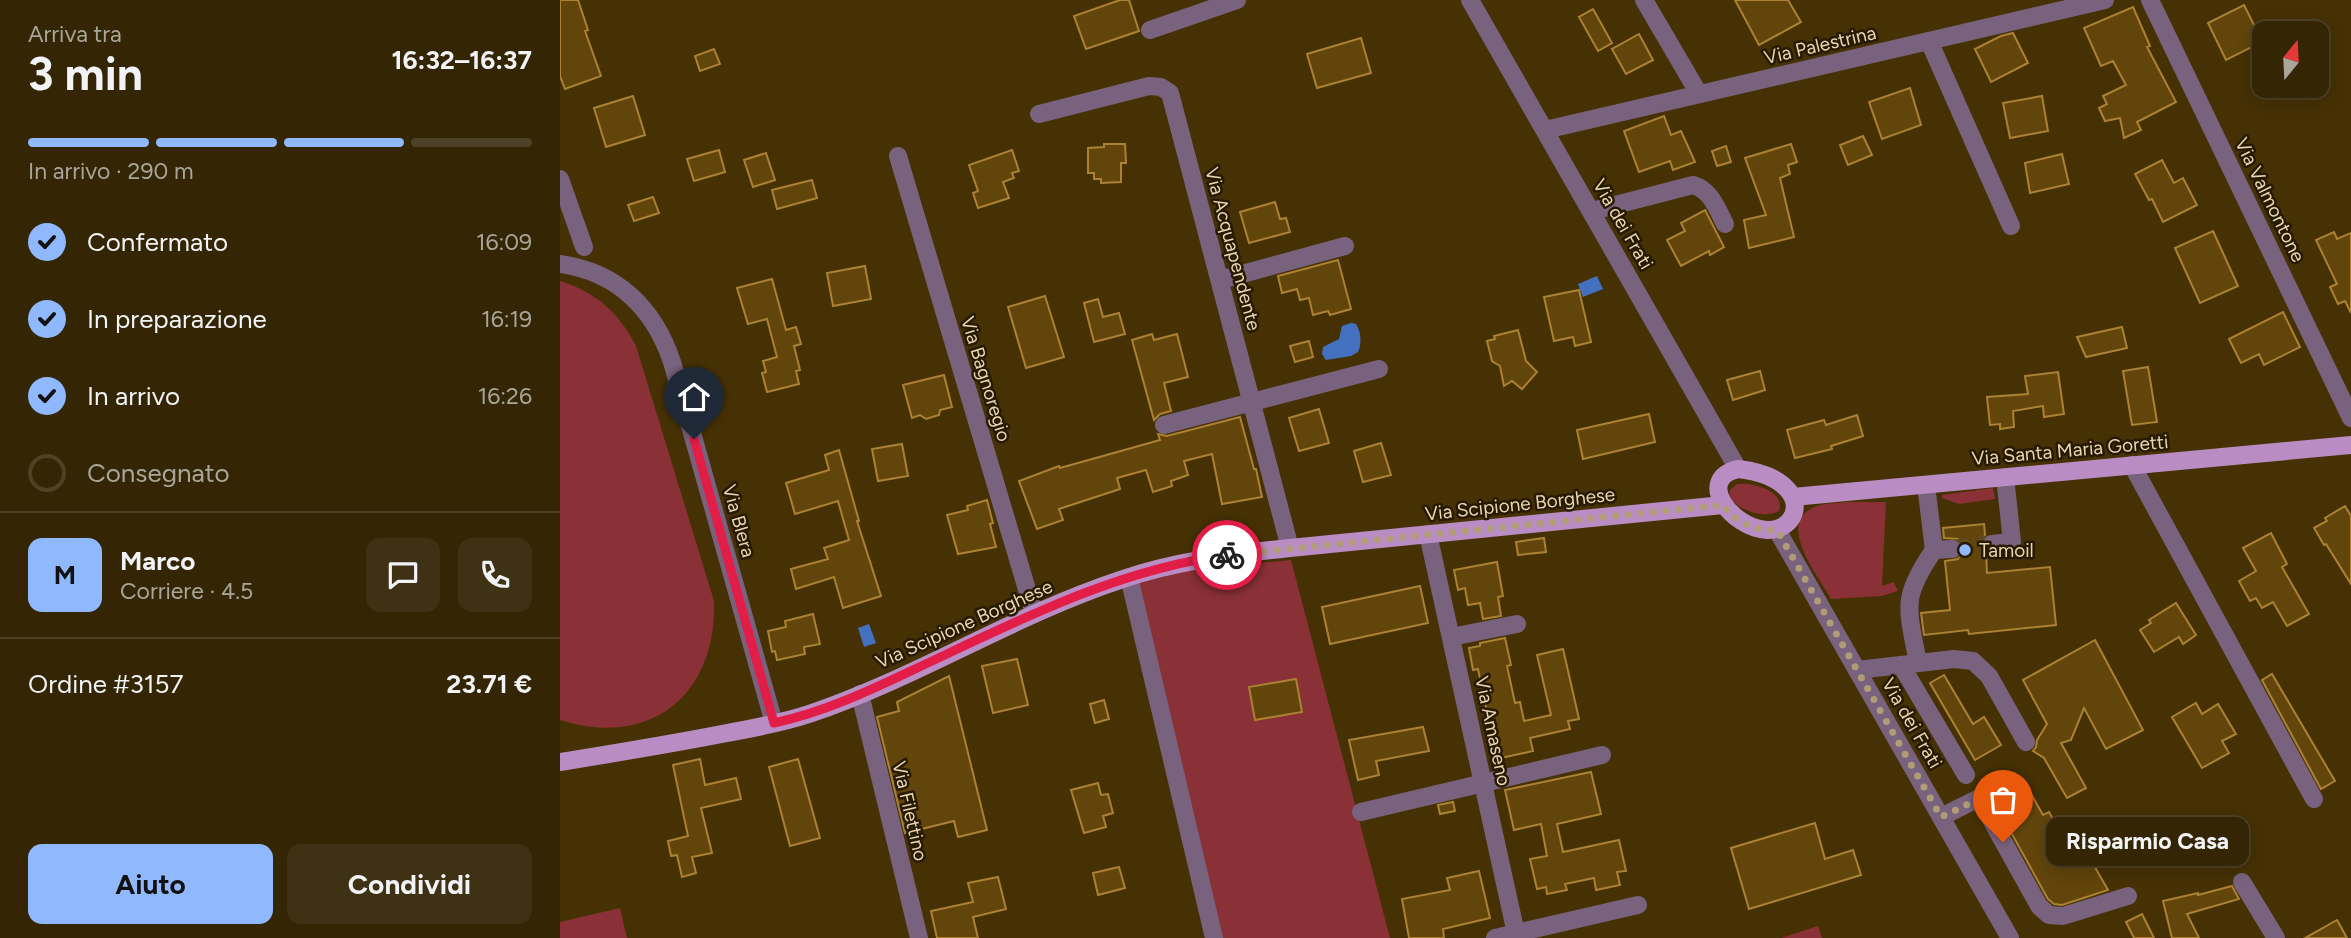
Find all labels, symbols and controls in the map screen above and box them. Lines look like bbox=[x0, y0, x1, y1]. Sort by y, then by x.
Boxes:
text: Arriva tra bbox=[28, 20, 122, 48]
street label: Via Palestrina bbox=[1762, 21, 1878, 69]
north arrow bbox=[2252, 21, 2329, 98]
map controls bbox=[2252, 21, 2329, 98]
text: 16:32–16:37 bbox=[392, 44, 532, 76]
text: 3 min bbox=[28, 46, 143, 102]
street label: Via Valmontone bbox=[2230, 134, 2310, 266]
text: In arrivo · 290 m bbox=[28, 157, 193, 185]
street label: Via Acquapendente bbox=[1200, 165, 1266, 333]
street label: Via dei Frati bbox=[1588, 175, 1658, 273]
icon: check bbox=[28, 223, 66, 261]
text: Confermato bbox=[87, 226, 228, 258]
text: 16:09 bbox=[476, 228, 532, 256]
icon: check bbox=[28, 300, 66, 338]
text: In preparazione bbox=[87, 303, 267, 335]
text: 16:19 bbox=[481, 305, 532, 333]
street label: Via Bagnoregio bbox=[956, 314, 1016, 444]
pin bbox=[664, 367, 724, 439]
icon: check bbox=[28, 377, 66, 415]
icon: home bbox=[675, 378, 713, 416]
text: In arrivo bbox=[87, 380, 180, 412]
text: 16:26 bbox=[478, 382, 532, 410]
street label: Via Santa Maria Goretti bbox=[1971, 430, 2169, 470]
text: Consegnato bbox=[87, 457, 230, 489]
street label: Via Blera bbox=[718, 482, 760, 560]
street label: Via Scipione Borghese bbox=[1424, 483, 1616, 525]
courier bbox=[1192, 520, 1262, 590]
icon: bike bbox=[1208, 536, 1246, 574]
button: chat bbox=[366, 538, 440, 612]
button: phone bbox=[458, 538, 532, 612]
place label: Tamoil bbox=[1979, 539, 2034, 562]
marker: Tamoil bbox=[1957, 542, 1973, 558]
text: Marco bbox=[120, 545, 195, 577]
text: M bbox=[54, 559, 76, 591]
street label: Via Scipione Borghese bbox=[872, 575, 1056, 673]
text: Corriere · 4.5 bbox=[120, 577, 253, 605]
text: Ordine #3157 bbox=[28, 668, 184, 700]
text: 23.71 € bbox=[446, 668, 532, 700]
street label: Via Amaseno bbox=[1470, 674, 1516, 788]
street label: Via dei Frati bbox=[1877, 674, 1947, 772]
street label: Via Filettino bbox=[887, 759, 933, 863]
pin bbox=[1973, 770, 2033, 842]
icon: bag bbox=[1984, 781, 2022, 819]
callout: Risparmio Casa bbox=[2045, 818, 2248, 866]
text: Risparmio Casa bbox=[2066, 827, 2229, 855]
button: Aiuto bbox=[28, 844, 273, 924]
button: Condividi bbox=[287, 844, 532, 924]

